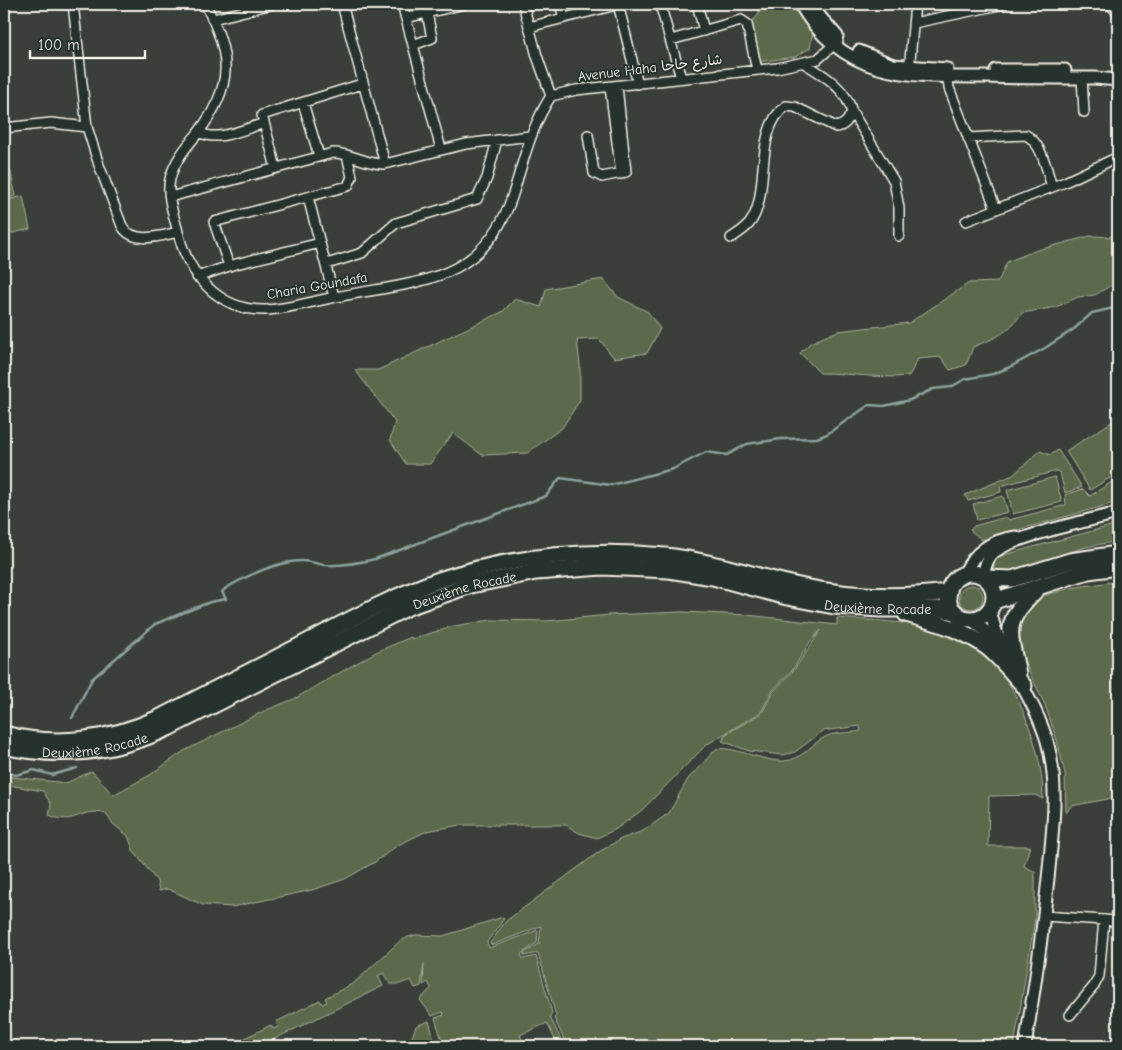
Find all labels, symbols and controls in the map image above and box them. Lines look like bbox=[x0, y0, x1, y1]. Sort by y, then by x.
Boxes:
scale bar bbox=[30, 28, 145, 60]
text: 100 m bbox=[38, 36, 80, 54]
street label: Avenue Haha شارع حاحا bbox=[577, 51, 723, 86]
street label: Charia Goundafa bbox=[265, 269, 369, 303]
street label: Deuxième Rocade bbox=[411, 568, 518, 613]
street label: Deuxième Rocade bbox=[823, 596, 931, 618]
street label: Deuxième Rocade bbox=[42, 729, 150, 761]

